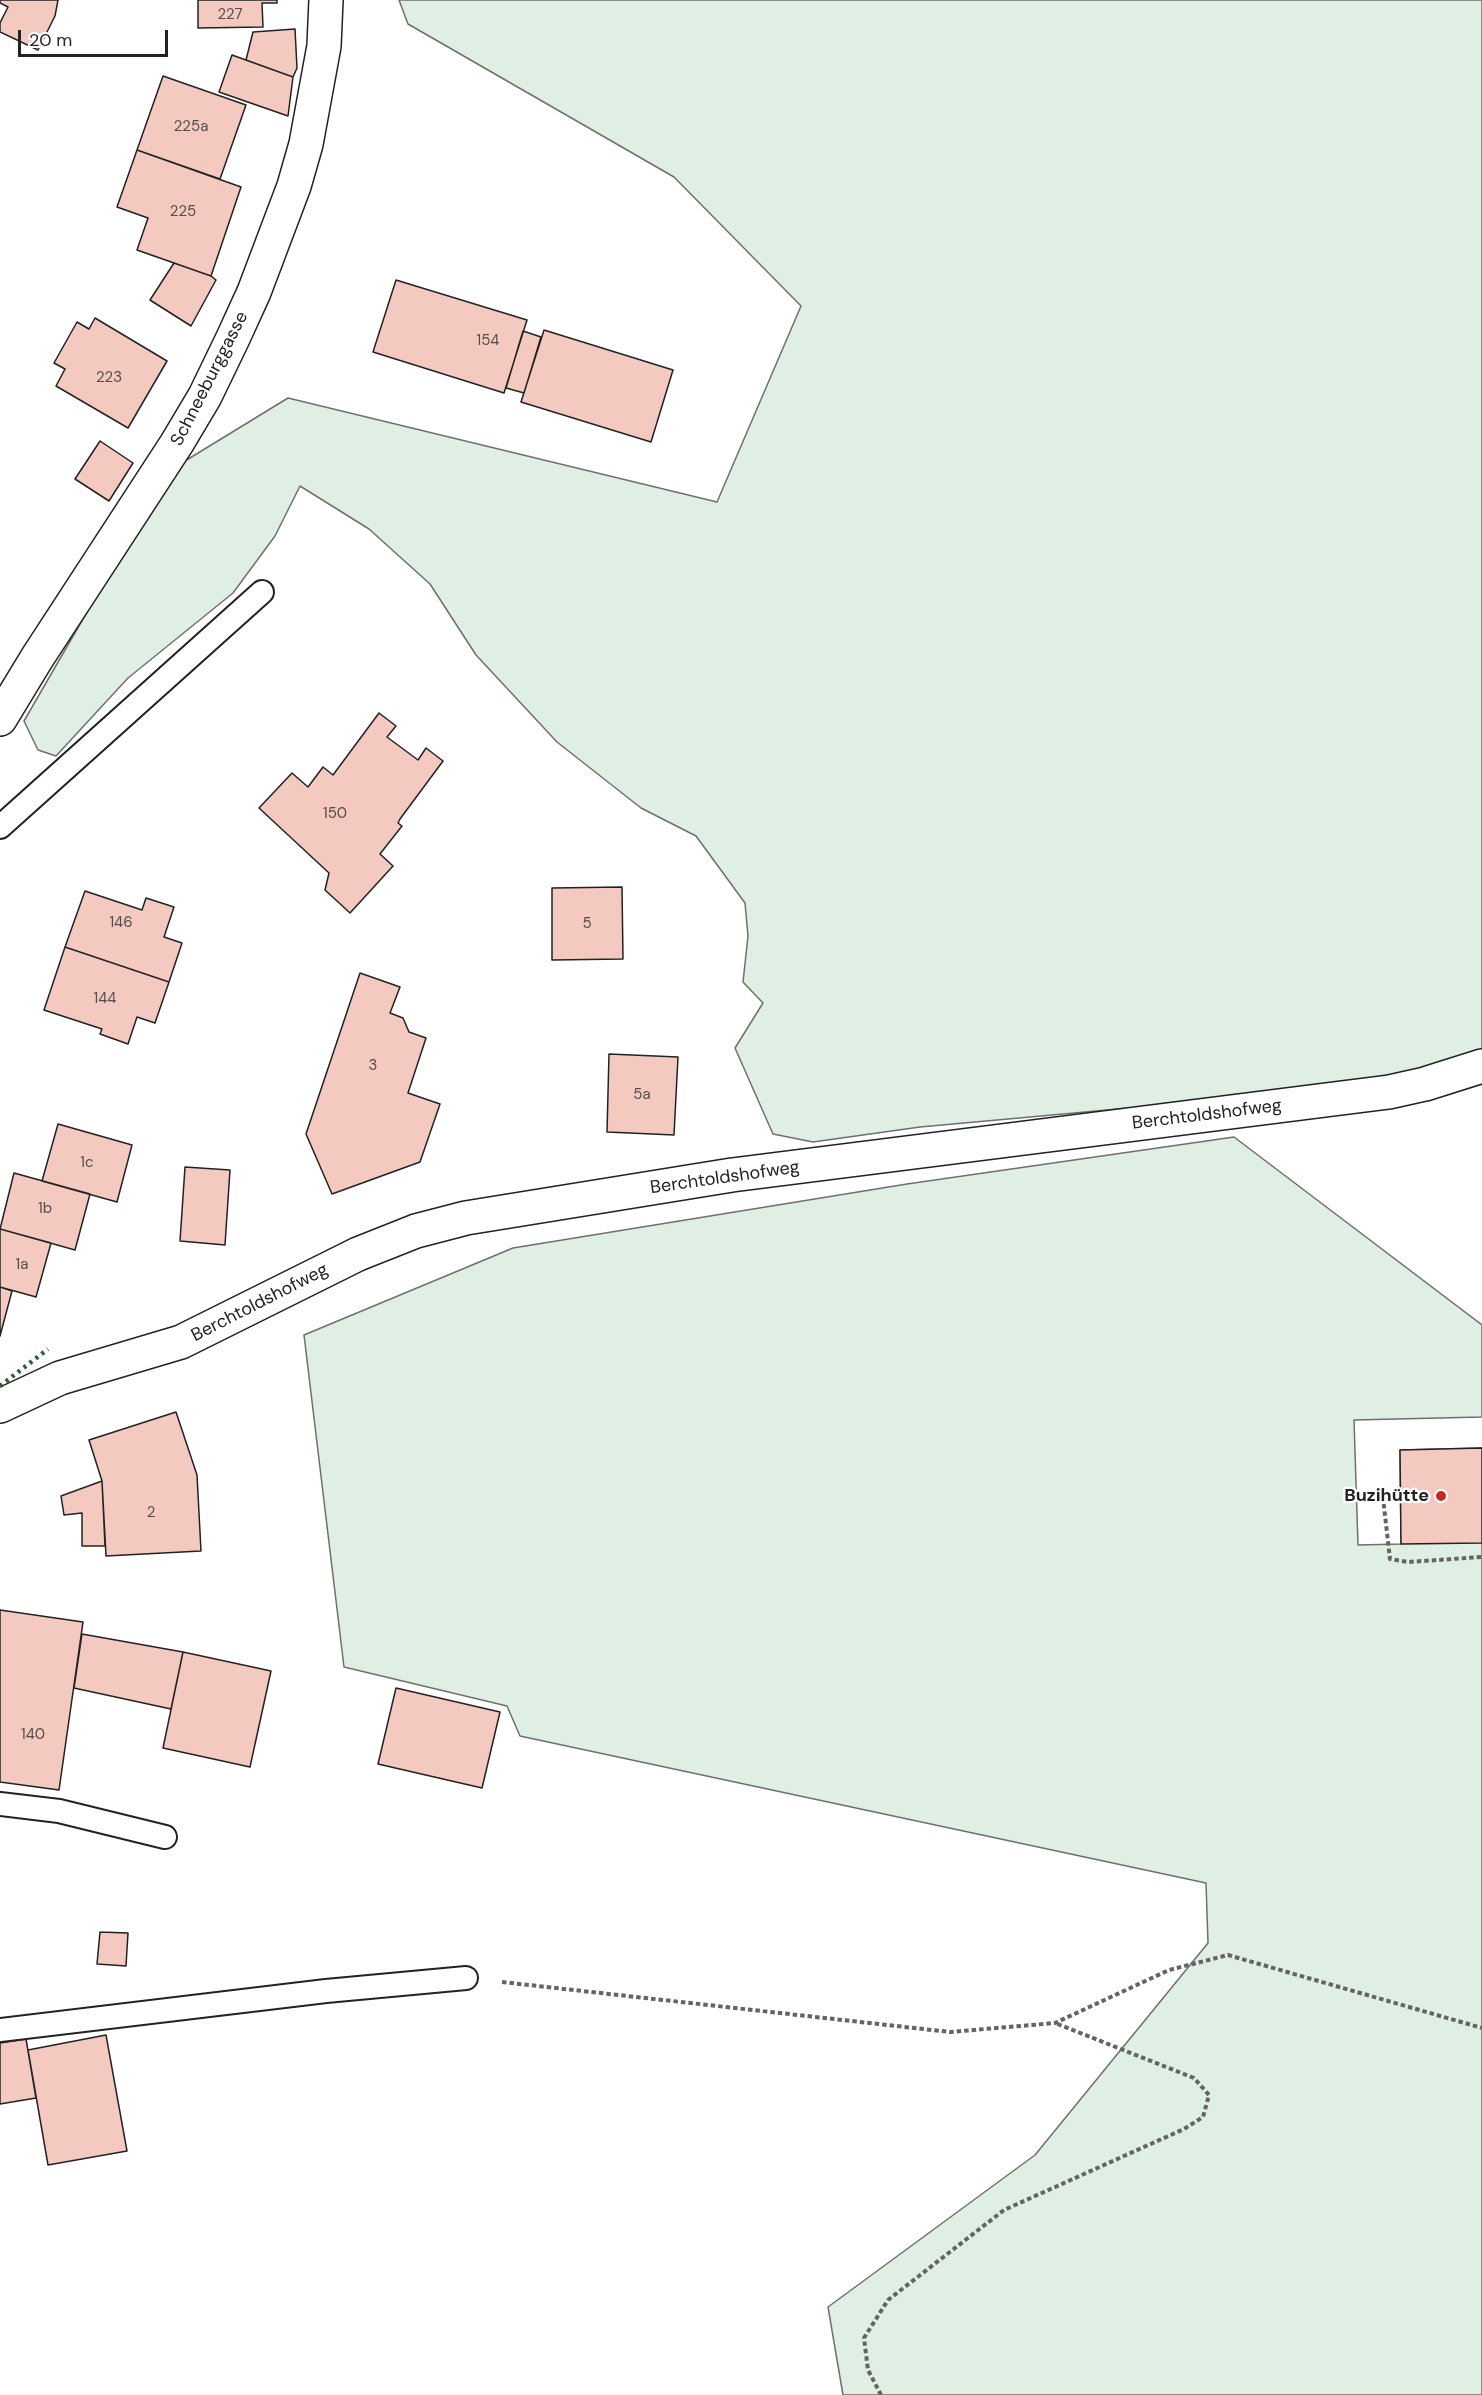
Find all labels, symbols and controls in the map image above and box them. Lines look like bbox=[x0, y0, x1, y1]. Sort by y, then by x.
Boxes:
house number: 227 bbox=[217, 6, 243, 24]
scale bar bbox=[21, 18, 171, 56]
text: 20 m bbox=[29, 28, 72, 52]
house number: 225a bbox=[174, 118, 208, 136]
house number: 225 bbox=[170, 203, 196, 221]
street label: Schneeburggasse bbox=[167, 308, 253, 450]
house number: 154 bbox=[477, 332, 499, 350]
house number: 223 bbox=[96, 369, 122, 387]
house number: 150 bbox=[323, 805, 347, 823]
house number: 146 bbox=[109, 914, 133, 932]
house number: 5 bbox=[582, 915, 592, 933]
house number: 144 bbox=[94, 990, 116, 1008]
house number: 3 bbox=[369, 1057, 377, 1075]
house number: 5a bbox=[633, 1086, 651, 1104]
street label: Berchtoldshofweg bbox=[1131, 1095, 1283, 1135]
house number: 1c bbox=[80, 1154, 94, 1172]
street label: Berchtoldshofweg bbox=[649, 1157, 801, 1199]
house number: 1b bbox=[38, 1200, 52, 1218]
house number: 1a bbox=[16, 1256, 28, 1274]
street label: Berchtoldshofweg bbox=[188, 1259, 332, 1347]
place label: Buzihütte bbox=[1344, 1485, 1429, 1507]
marker: Buzihütte bbox=[1434, 1489, 1448, 1503]
house number: 2 bbox=[147, 1504, 155, 1522]
house number: 140 bbox=[21, 1726, 45, 1744]

